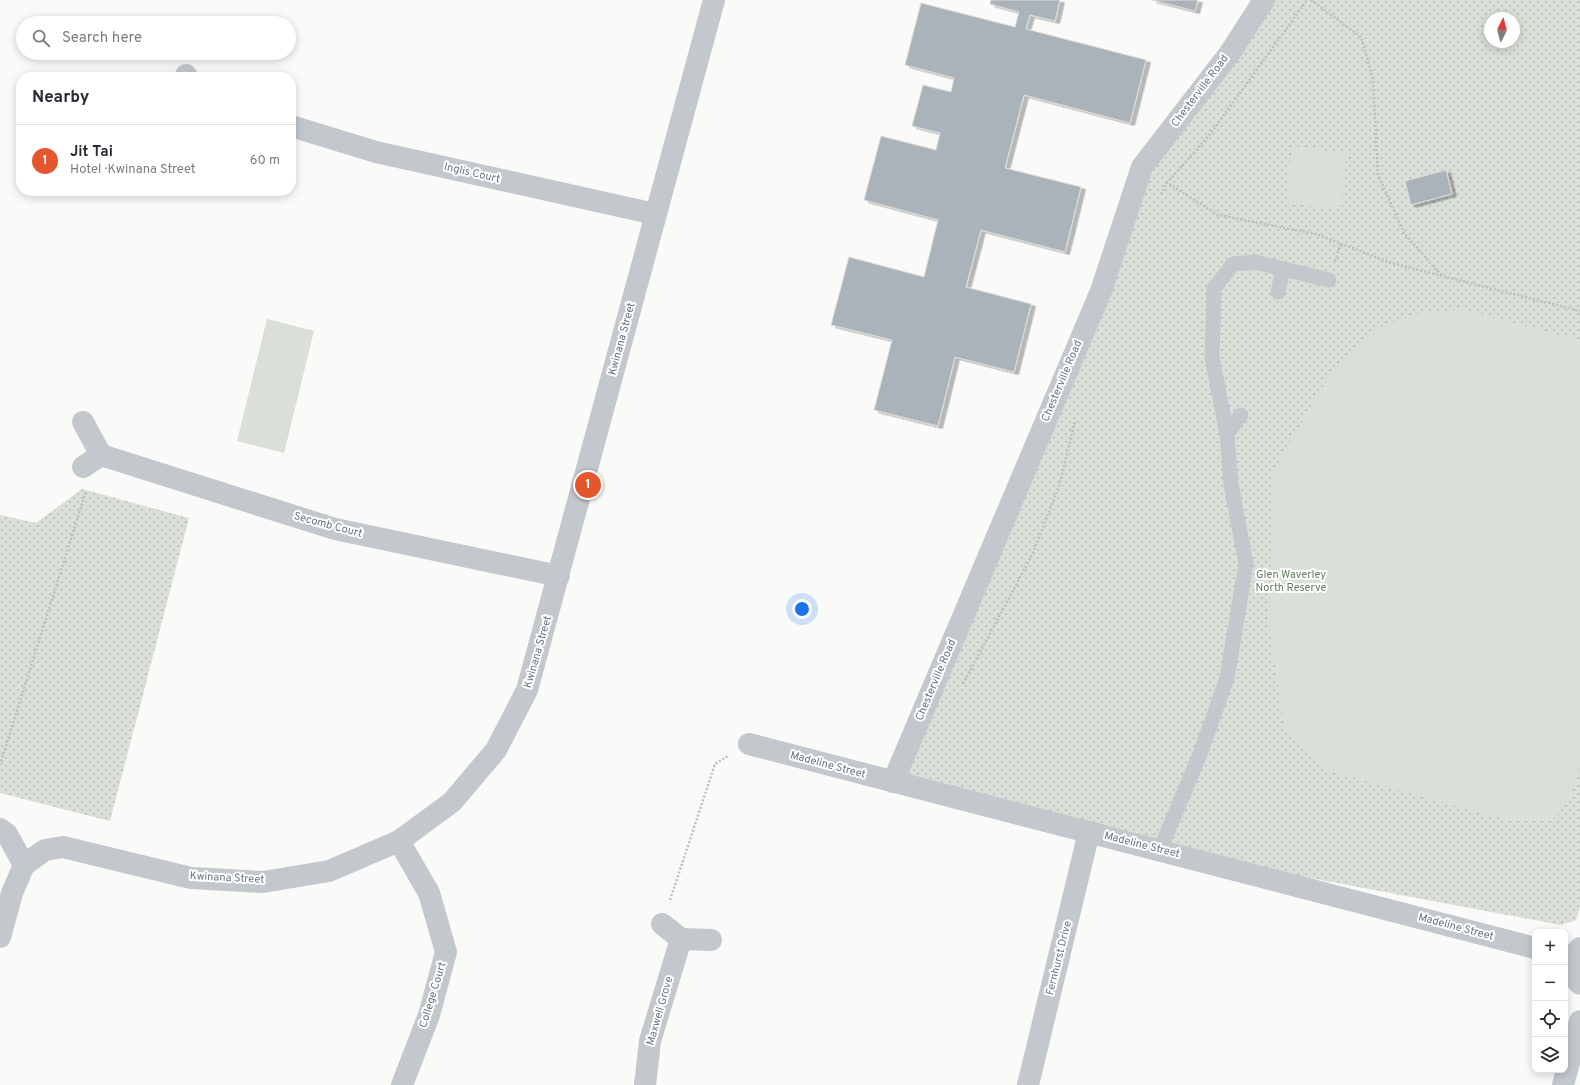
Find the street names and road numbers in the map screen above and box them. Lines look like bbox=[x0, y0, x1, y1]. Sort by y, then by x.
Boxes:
street label: Chesterville Road bbox=[1168, 52, 1232, 130]
street label: Inglis Court bbox=[443, 160, 501, 186]
street label: Kwinana Street bbox=[606, 301, 638, 377]
street label: Chesterville Road bbox=[1039, 338, 1085, 424]
street label: Secomb Court bbox=[292, 509, 364, 541]
street label: Kwinana Street bbox=[521, 614, 555, 690]
street label: Chesterville Road bbox=[913, 637, 959, 723]
street label: Madeline Street bbox=[789, 748, 867, 782]
street label: Madeline Street bbox=[1103, 829, 1181, 861]
street label: Kwinana Street bbox=[189, 869, 265, 887]
street label: Madeline Street bbox=[1417, 910, 1495, 944]
street label: Fernhurst Drive bbox=[1043, 919, 1075, 997]
street label: College Court bbox=[416, 960, 450, 1030]
street label: Maxwell Grove bbox=[643, 975, 677, 1047]

